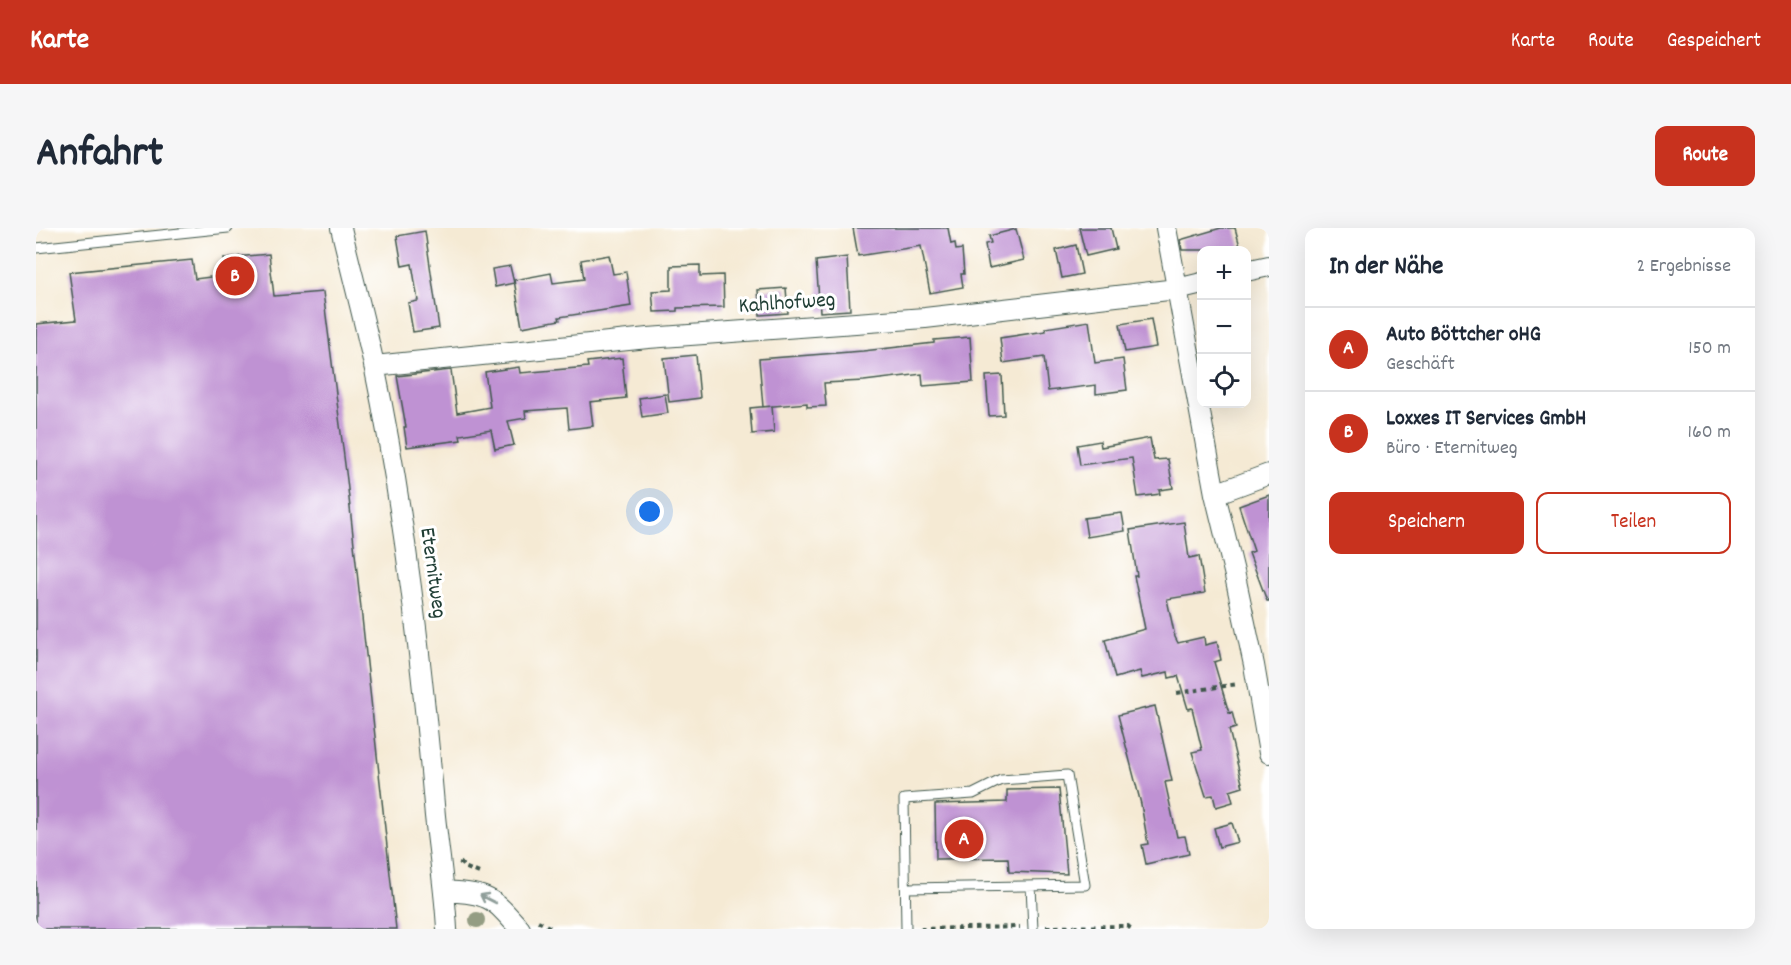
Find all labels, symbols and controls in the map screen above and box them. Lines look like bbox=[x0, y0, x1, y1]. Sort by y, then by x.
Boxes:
text: Karte bbox=[30, 22, 89, 62]
text: Karte bbox=[1511, 27, 1555, 57]
text: Route bbox=[1588, 27, 1634, 57]
text: Gespeichert bbox=[1667, 27, 1761, 57]
text: Anfahrt bbox=[36, 126, 163, 186]
button: Route bbox=[1655, 126, 1755, 186]
map controls bbox=[1197, 246, 1251, 408]
button: + bbox=[1197, 246, 1251, 300]
text: In der Nähe bbox=[1329, 249, 1443, 286]
text: 2 Ergebnisse bbox=[1636, 253, 1731, 281]
pin: B bbox=[216, 254, 254, 298]
street label: Kahlhofweg bbox=[738, 285, 836, 323]
button: − bbox=[1197, 300, 1251, 354]
text: Auto Böttcher oHG bbox=[1386, 320, 1541, 351]
text: A bbox=[1343, 335, 1354, 363]
text: 150 m bbox=[1688, 335, 1731, 363]
text: Geschäft bbox=[1386, 351, 1455, 379]
button: locate bbox=[1197, 354, 1251, 408]
text: Loxxes IT Services GmbH bbox=[1386, 404, 1586, 435]
text: B bbox=[1344, 419, 1353, 447]
text: 160 m bbox=[1688, 419, 1731, 447]
text: Büro · Eternitweg bbox=[1386, 435, 1518, 463]
button: Speichern bbox=[1329, 492, 1524, 554]
button: Teilen bbox=[1536, 492, 1731, 554]
your location bbox=[635, 497, 664, 526]
street label: Eternitweg bbox=[410, 525, 454, 621]
pin: A bbox=[944, 816, 984, 862]
one-way arrow bbox=[479, 893, 497, 905]

